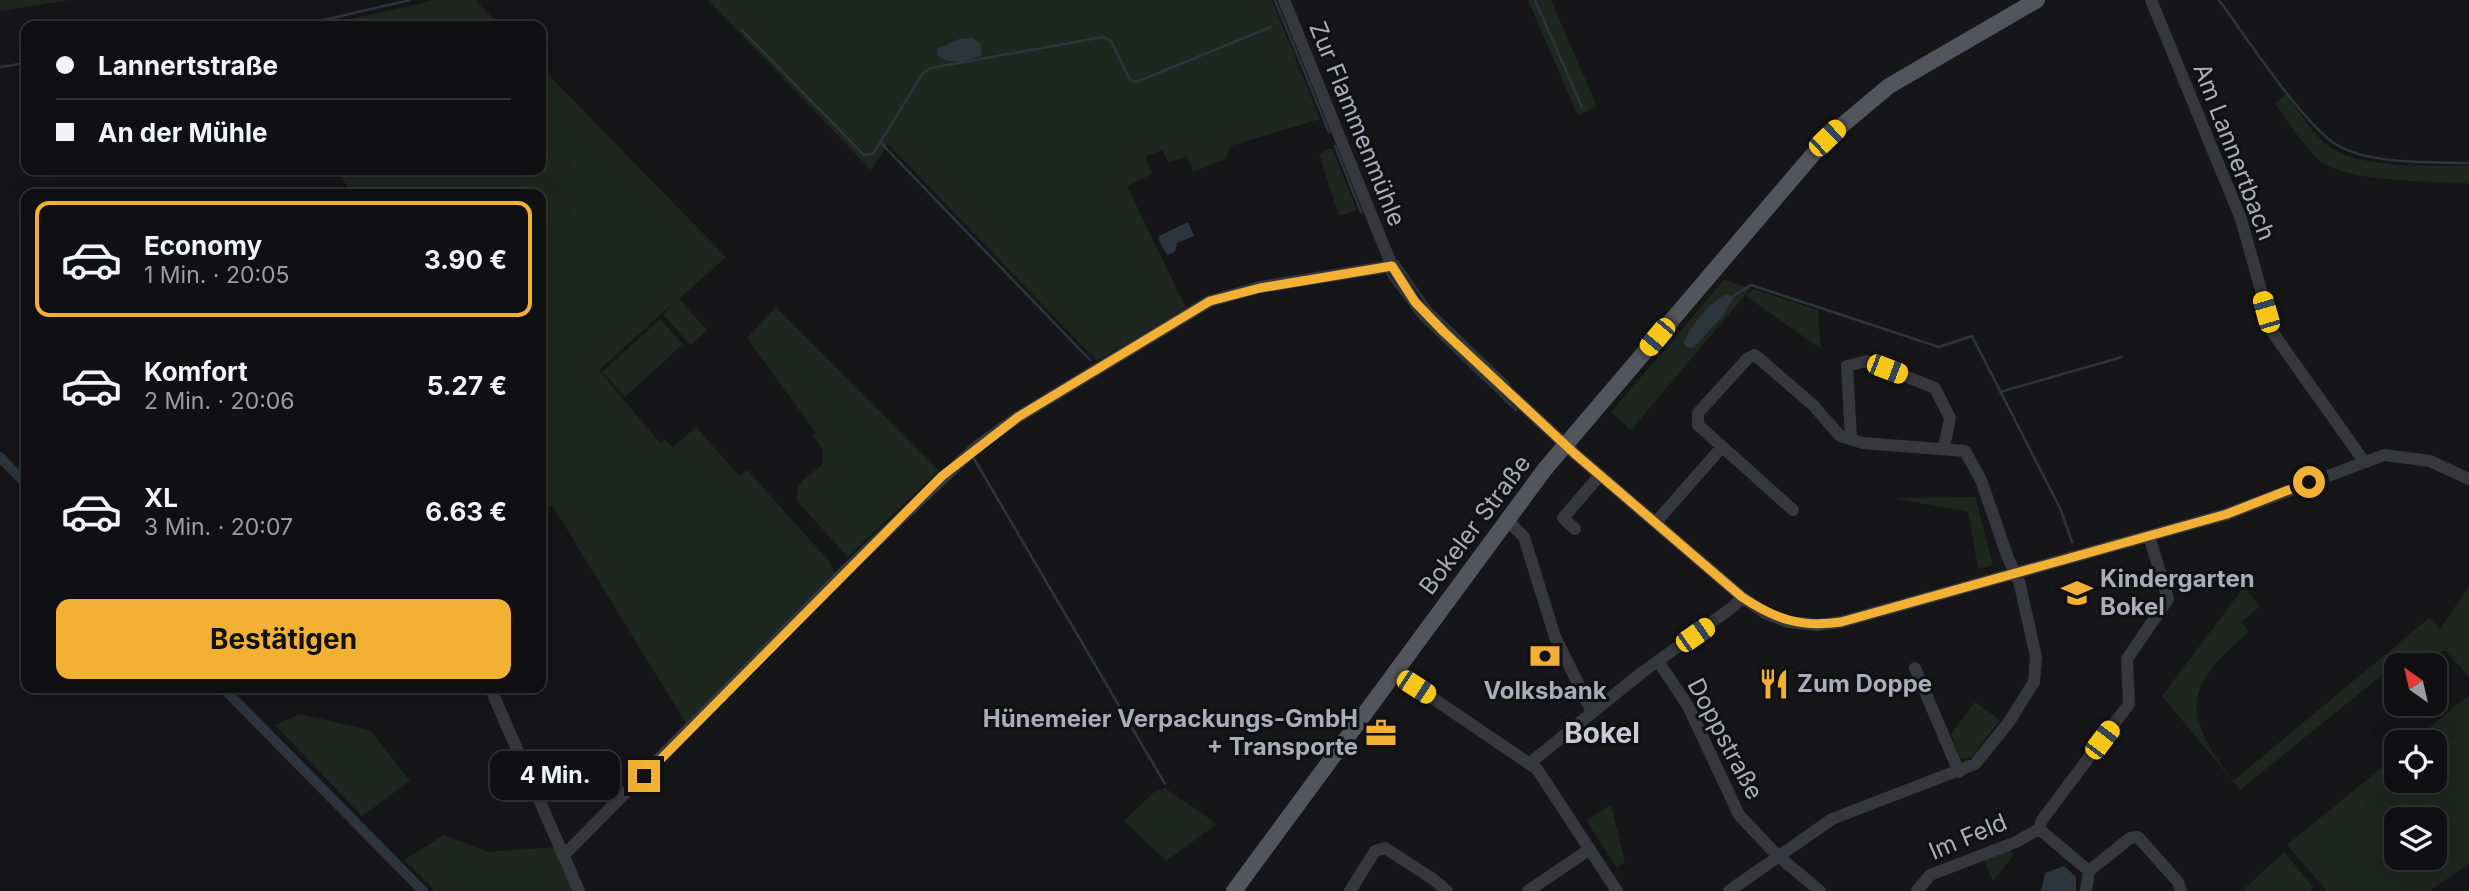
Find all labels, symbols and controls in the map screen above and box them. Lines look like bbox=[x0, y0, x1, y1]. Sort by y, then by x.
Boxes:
street label: Zur Flammenmühle bbox=[1303, 17, 1412, 230]
text: Lannertstraße bbox=[98, 50, 278, 81]
street label: Am Lannertbach bbox=[2187, 59, 2282, 244]
car bbox=[1805, 116, 1850, 160]
text: An der Mühle bbox=[98, 117, 268, 148]
icon: car bbox=[60, 228, 123, 291]
text: Economy bbox=[144, 230, 262, 261]
text: 3.90 € bbox=[424, 244, 507, 275]
text: 1 Min. · 20:05 bbox=[144, 261, 290, 289]
car bbox=[2251, 289, 2282, 335]
car bbox=[1636, 314, 1679, 360]
car bbox=[1864, 352, 1911, 386]
icon: car bbox=[60, 354, 123, 417]
text: Komfort bbox=[144, 356, 248, 387]
text: 5.27 € bbox=[427, 370, 507, 401]
text: 2 Min. · 20:06 bbox=[144, 387, 295, 415]
street label: Bokeler Straße bbox=[1413, 449, 1536, 600]
route start bbox=[2293, 466, 2325, 498]
icon: car bbox=[60, 480, 123, 543]
text: XL bbox=[144, 482, 178, 513]
text: 6.63 € bbox=[425, 496, 507, 527]
text: 3 Min. · 20:07 bbox=[144, 513, 293, 541]
place label: Kindergarten Bokel bbox=[2100, 564, 2255, 621]
school or university icon: Kindergarten Bokel bbox=[2060, 576, 2094, 610]
button: Bestätigen bbox=[56, 599, 511, 679]
car bbox=[1672, 614, 1719, 656]
bank icon: Volksbank bbox=[1528, 639, 1562, 673]
north arrow bbox=[2384, 653, 2446, 716]
map controls bbox=[2384, 653, 2447, 870]
car bbox=[1393, 667, 1440, 707]
restaurant icon: Zum Doppe bbox=[1757, 667, 1791, 701]
place label: Zum Doppe bbox=[1797, 669, 1932, 698]
street label: Doppstraße bbox=[1681, 673, 1769, 804]
place label: Volksbank bbox=[1483, 676, 1607, 705]
place label: Hünemeier Verpackungs-GmbH + Transporte bbox=[983, 704, 1358, 761]
office icon: Hünemeier Verpackungs-GmbH + Transporte bbox=[1364, 716, 1398, 750]
district label: Bokel bbox=[1564, 716, 1640, 750]
car bbox=[2081, 717, 2124, 763]
button: locate bbox=[2384, 730, 2447, 793]
callout: 4 Min. bbox=[490, 752, 620, 800]
route end bbox=[628, 760, 660, 792]
text: 4 Min. bbox=[520, 761, 590, 789]
street label: Im Feld bbox=[1924, 807, 2011, 866]
button: layers bbox=[2384, 807, 2447, 870]

